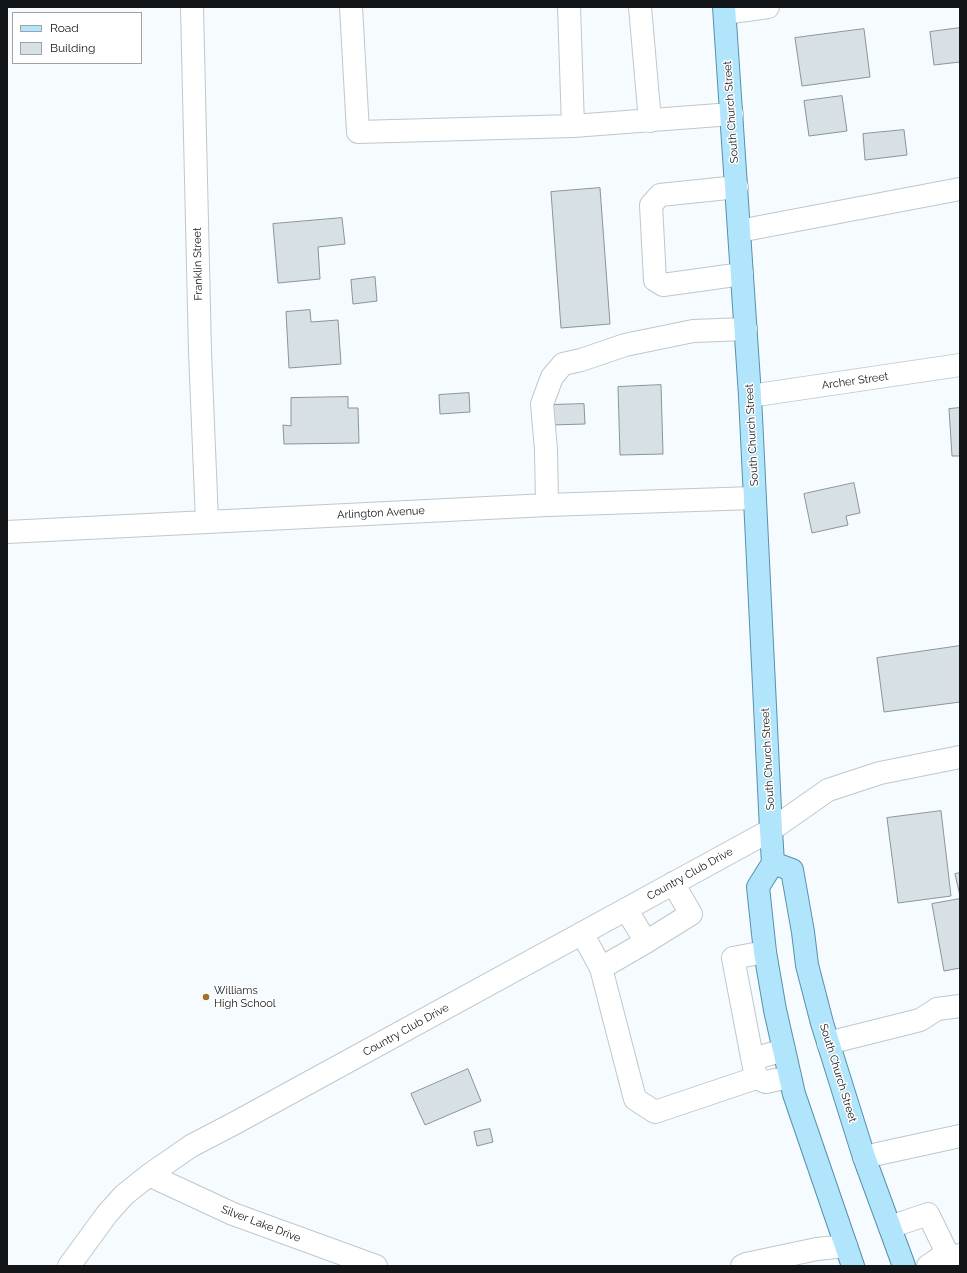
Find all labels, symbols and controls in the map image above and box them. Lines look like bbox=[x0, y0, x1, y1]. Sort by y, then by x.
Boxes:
legend bbox=[12, 12, 142, 64]
text: Road bbox=[50, 21, 79, 35]
text: Building bbox=[50, 41, 96, 55]
street label: South Church Street bbox=[721, 60, 741, 164]
street label: Franklin Street bbox=[191, 227, 205, 301]
street label: Archer Street bbox=[821, 370, 889, 392]
street label: South Church Street bbox=[743, 383, 761, 487]
street label: Arlington Avenue bbox=[337, 504, 425, 522]
street label: South Church Street bbox=[759, 707, 777, 811]
street label: Country Club Drive bbox=[645, 845, 735, 903]
place label: Williams High School bbox=[214, 984, 276, 1010]
marker: Williams High School bbox=[201, 992, 211, 1002]
street label: Country Club Drive bbox=[361, 1001, 451, 1059]
street label: South Church Street bbox=[817, 1022, 859, 1124]
street label: Silver Lake Drive bbox=[219, 1203, 303, 1245]

